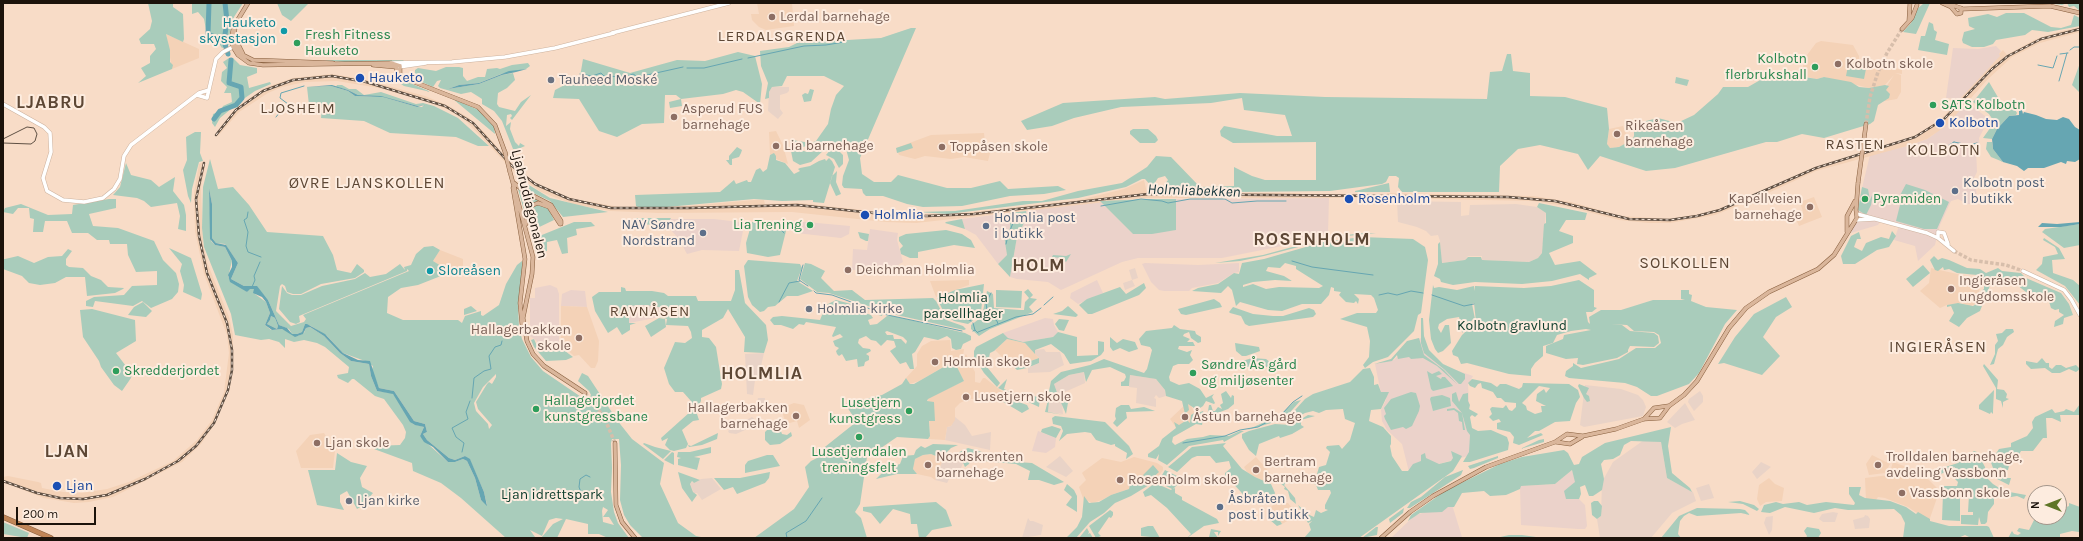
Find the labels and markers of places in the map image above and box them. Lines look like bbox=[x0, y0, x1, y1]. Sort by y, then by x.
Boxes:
place label: Lerdal barnehage bbox=[780, 9, 890, 25]
marker: Lerdal barnehage bbox=[767, 12, 777, 22]
place label: Hauketo skysstasjon bbox=[199, 15, 276, 48]
marker: Hauketo skysstasjon bbox=[279, 26, 289, 36]
place label: Fresh Fitness Hauketo bbox=[305, 27, 391, 60]
marker: Fresh Fitness Hauketo bbox=[292, 38, 302, 48]
place label: Kolbotn flerbrukshall bbox=[1725, 51, 1807, 84]
place label: Kolbotn skole bbox=[1846, 56, 1933, 72]
marker: Kolbotn skole bbox=[1833, 59, 1843, 69]
marker: Kolbotn flerbrukshall bbox=[1810, 62, 1820, 72]
place label: Hauketo bbox=[369, 70, 423, 86]
marker: Hauketo bbox=[354, 72, 366, 84]
place label: Tauheed Moské bbox=[559, 72, 657, 88]
marker: Tauheed Moské bbox=[546, 75, 556, 85]
place label: SATS Kolbotn bbox=[1941, 97, 2025, 113]
marker: SATS Kolbotn bbox=[1928, 100, 1938, 110]
place label: Asperud FUS barnehage bbox=[682, 101, 763, 134]
marker: Asperud FUS barnehage bbox=[669, 112, 679, 122]
place label: Kolbotn bbox=[1949, 115, 1999, 131]
marker: Kolbotn bbox=[1934, 117, 1946, 129]
place label: Rikeåsen barnehage bbox=[1625, 118, 1693, 150]
marker: Rikeåsen barnehage bbox=[1612, 129, 1622, 139]
place label: Lia barnehage bbox=[784, 138, 874, 154]
place label: Toppåsen skole bbox=[950, 139, 1048, 155]
marker: Lia barnehage bbox=[771, 141, 781, 151]
marker: Toppåsen skole bbox=[937, 142, 947, 152]
place label: Kolbotn post i butikk bbox=[1963, 175, 2045, 208]
marker: Kolbotn post i butikk bbox=[1950, 186, 1960, 196]
place label: Rosenholm bbox=[1358, 191, 1430, 207]
place label: Kapellveien barnehage bbox=[1729, 191, 1802, 224]
place label: Pyramiden bbox=[1873, 191, 1941, 207]
marker: Rosenholm bbox=[1343, 193, 1355, 205]
marker: Pyramiden bbox=[1860, 194, 1870, 204]
marker: Kapellveien barnehage bbox=[1805, 202, 1815, 212]
place label: Holmlia bbox=[874, 207, 924, 223]
marker: Holmlia bbox=[859, 209, 871, 221]
place label: Holmlia post i butikk bbox=[994, 210, 1076, 242]
place label: NAV Søndre Nordstrand bbox=[621, 217, 695, 250]
place label: Lia Trening bbox=[733, 217, 802, 233]
marker: Lia Trening bbox=[805, 220, 815, 230]
marker: Holmlia post i butikk bbox=[981, 221, 991, 231]
marker: NAV Søndre Nordstrand bbox=[698, 228, 708, 238]
place label: Deichman Holmlia bbox=[856, 262, 975, 278]
place label: Sloreåsen bbox=[438, 263, 501, 279]
marker: Deichman Holmlia bbox=[843, 265, 853, 275]
marker: Sloreåsen bbox=[425, 266, 435, 276]
place label: Ingieråsen ungdomsskole bbox=[1959, 273, 2054, 306]
marker: Ingieråsen ungdomsskole bbox=[1946, 284, 1956, 294]
place label: Holmlia kirke bbox=[817, 301, 902, 317]
marker: Holmlia kirke bbox=[804, 304, 814, 314]
place label: Hallagerbakken skole bbox=[471, 322, 571, 354]
marker: Hallagerbakken skole bbox=[574, 333, 584, 343]
place label: Holmlia skole bbox=[943, 354, 1030, 370]
marker: Holmlia skole bbox=[930, 357, 940, 367]
place label: Søndre Ås gård og miljøsenter bbox=[1201, 357, 1297, 390]
place label: Skredderjordet bbox=[124, 363, 219, 379]
marker: Skredderjordet bbox=[111, 366, 121, 376]
marker: Søndre Ås gård og miljøsenter bbox=[1188, 368, 1198, 378]
place label: Lusetjern skole bbox=[974, 389, 1071, 405]
marker: Lusetjern skole bbox=[961, 392, 971, 402]
place label: Hallagerjordet kunstgressbane bbox=[544, 393, 648, 426]
place label: Lusetjern kunstgress bbox=[829, 395, 901, 428]
place label: Hallagerbakken barnehage bbox=[688, 400, 788, 432]
marker: Hallagerjordet kunstgressbane bbox=[531, 404, 541, 414]
marker: Lusetjern kunstgress bbox=[904, 406, 914, 416]
place label: Åstun barnehage bbox=[1193, 409, 1302, 425]
marker: Hallagerbakken barnehage bbox=[791, 411, 801, 421]
marker: Åstun barnehage bbox=[1180, 412, 1190, 422]
marker: Lusetjerndalen treningsfelt bbox=[854, 432, 864, 442]
place label: Ljan skole bbox=[325, 435, 389, 451]
marker: Ljan skole bbox=[312, 438, 322, 448]
place label: Lusetjerndalen treningsfelt bbox=[811, 444, 907, 476]
place label: Nordskrenten barnehage bbox=[936, 449, 1023, 482]
place label: Trolldalen barnehage, avdeling Vassbonn bbox=[1886, 449, 2022, 482]
place label: Bertram barnehage bbox=[1264, 454, 1332, 486]
marker: Nordskrenten barnehage bbox=[923, 460, 933, 470]
marker: Trolldalen barnehage, avdeling Vassbonn bbox=[1873, 460, 1883, 470]
marker: Bertram barnehage bbox=[1251, 465, 1261, 475]
place label: Rosenholm skole bbox=[1128, 472, 1238, 488]
marker: Rosenholm skole bbox=[1115, 475, 1125, 485]
place label: Ljan bbox=[66, 478, 93, 494]
marker: Ljan bbox=[51, 480, 63, 492]
place label: Vassbonn skole bbox=[1910, 485, 2010, 501]
marker: Vassbonn skole bbox=[1897, 488, 1907, 498]
place label: Åsbråten post i butikk bbox=[1228, 491, 1309, 524]
place label: Ljan kirke bbox=[357, 493, 420, 509]
marker: Ljan kirke bbox=[344, 496, 354, 506]
marker: Åsbråten post i butikk bbox=[1215, 502, 1225, 512]

